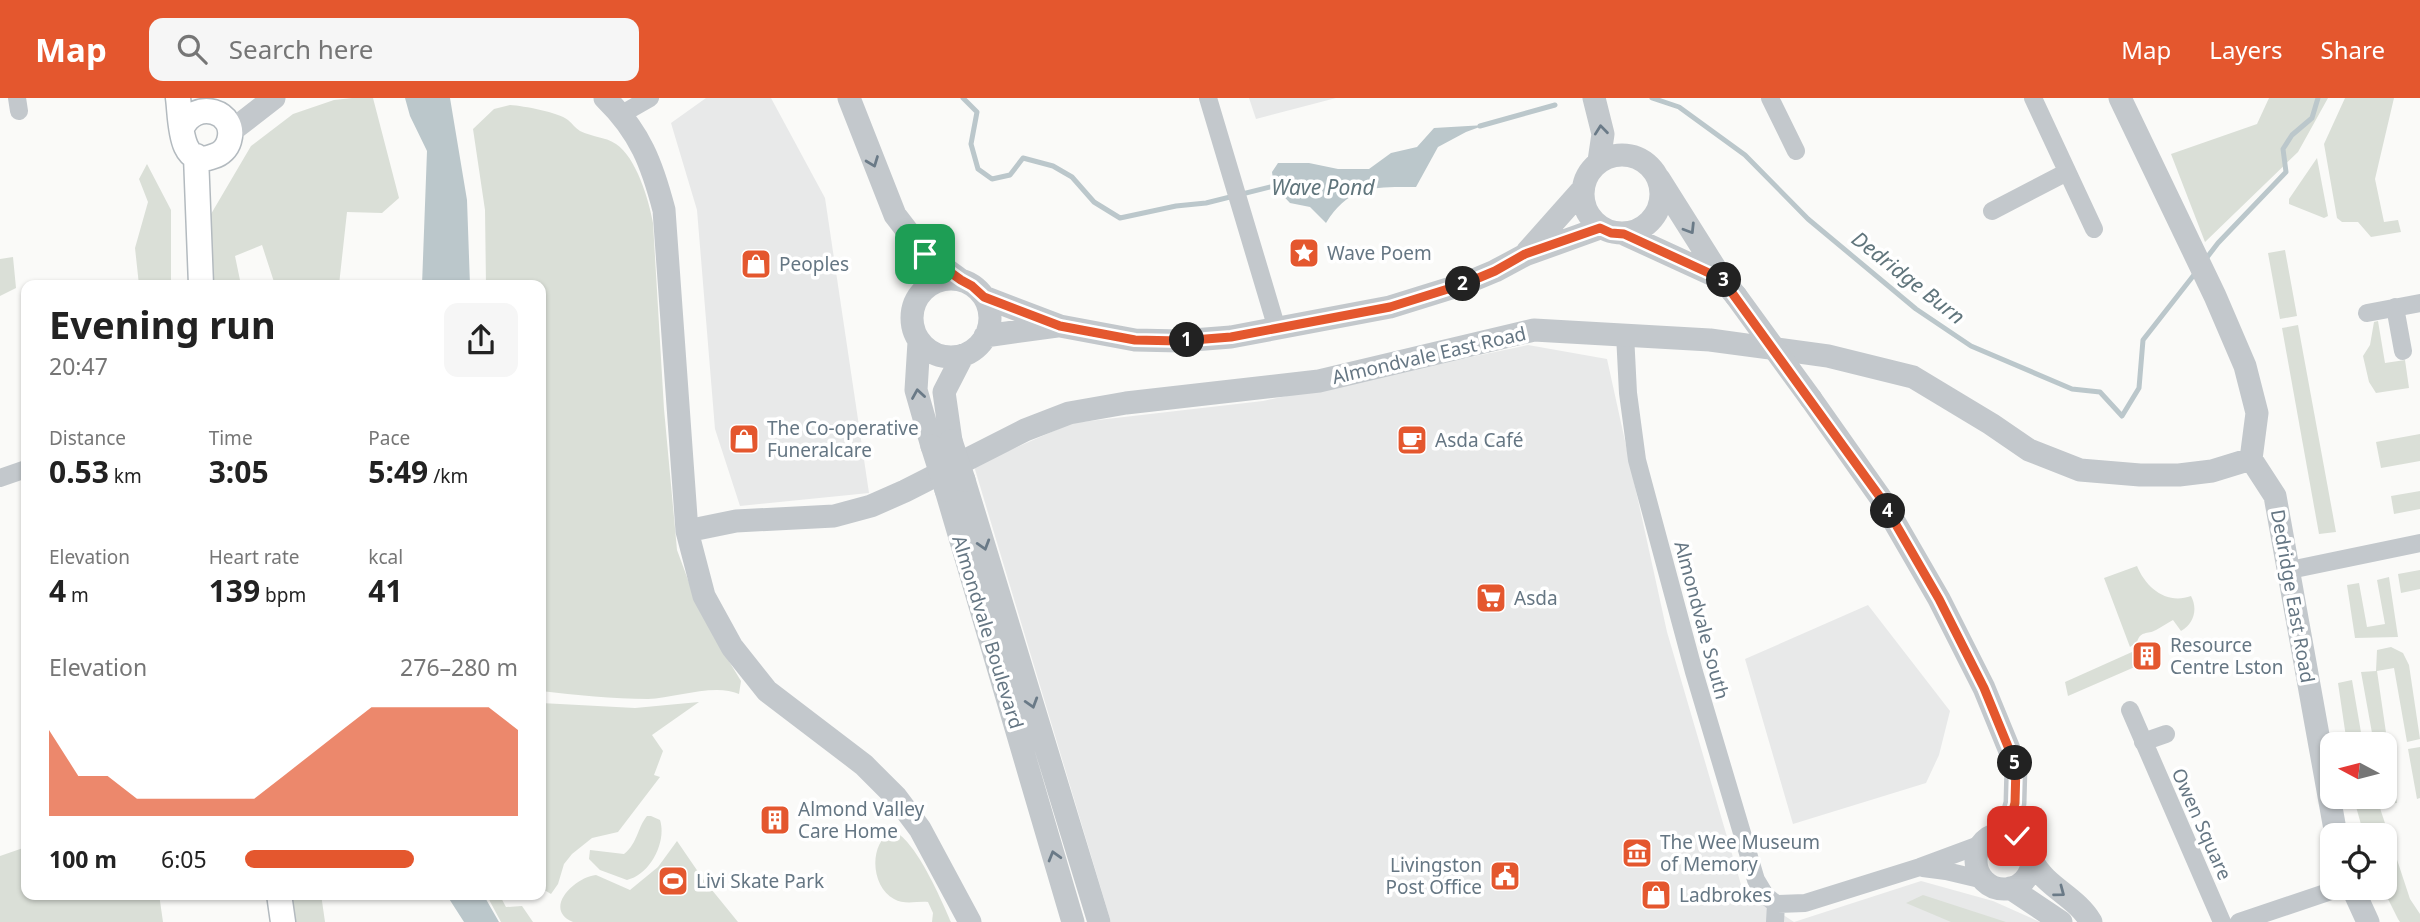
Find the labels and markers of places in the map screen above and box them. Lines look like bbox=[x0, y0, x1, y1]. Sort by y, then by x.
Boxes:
pin bbox=[895, 224, 955, 284]
place icon: Wave Poem bbox=[1287, 236, 1321, 270]
place label: Wave Poem bbox=[1327, 240, 1432, 266]
shop icon: Peoples bbox=[739, 247, 773, 281]
place label: Peoples bbox=[779, 251, 849, 277]
pin: 3 bbox=[1706, 262, 1742, 298]
pin: 2 bbox=[1446, 266, 1480, 302]
pin: 1 bbox=[1170, 322, 1204, 358]
place label: The Co-operative Funeralcare bbox=[767, 415, 919, 463]
shop icon: The Co-operative Funeralcare bbox=[727, 422, 761, 456]
cafe icon: Asda Café bbox=[1395, 423, 1429, 457]
place label: Asda Café bbox=[1435, 427, 1523, 453]
pin: 4 bbox=[1870, 494, 1906, 528]
supermarket icon: Asda bbox=[1474, 581, 1508, 615]
place label: Asda bbox=[1514, 585, 1558, 611]
place label: Resource Centre Lston bbox=[2170, 632, 2284, 680]
building icon: Resource Centre Lston bbox=[2130, 639, 2164, 673]
pin: 5 bbox=[1997, 746, 2032, 780]
place label: Almond Valley Care Home bbox=[798, 796, 924, 844]
building icon: Almond Valley Care Home bbox=[758, 803, 792, 837]
pin bbox=[1987, 806, 2047, 866]
place label: The Wee Museum of Memory bbox=[1660, 829, 1820, 877]
museum icon: The Wee Museum of Memory bbox=[1620, 836, 1654, 870]
place label: Livingston Post Office bbox=[1385, 852, 1482, 900]
public building icon: Livingston Post Office bbox=[1488, 859, 1522, 893]
sports icon: Livi Skate Park bbox=[656, 864, 690, 898]
place label: Livi Skate Park bbox=[696, 868, 824, 894]
shop icon: Ladbrokes bbox=[1639, 878, 1673, 912]
place label: Ladbrokes bbox=[1679, 882, 1772, 908]

